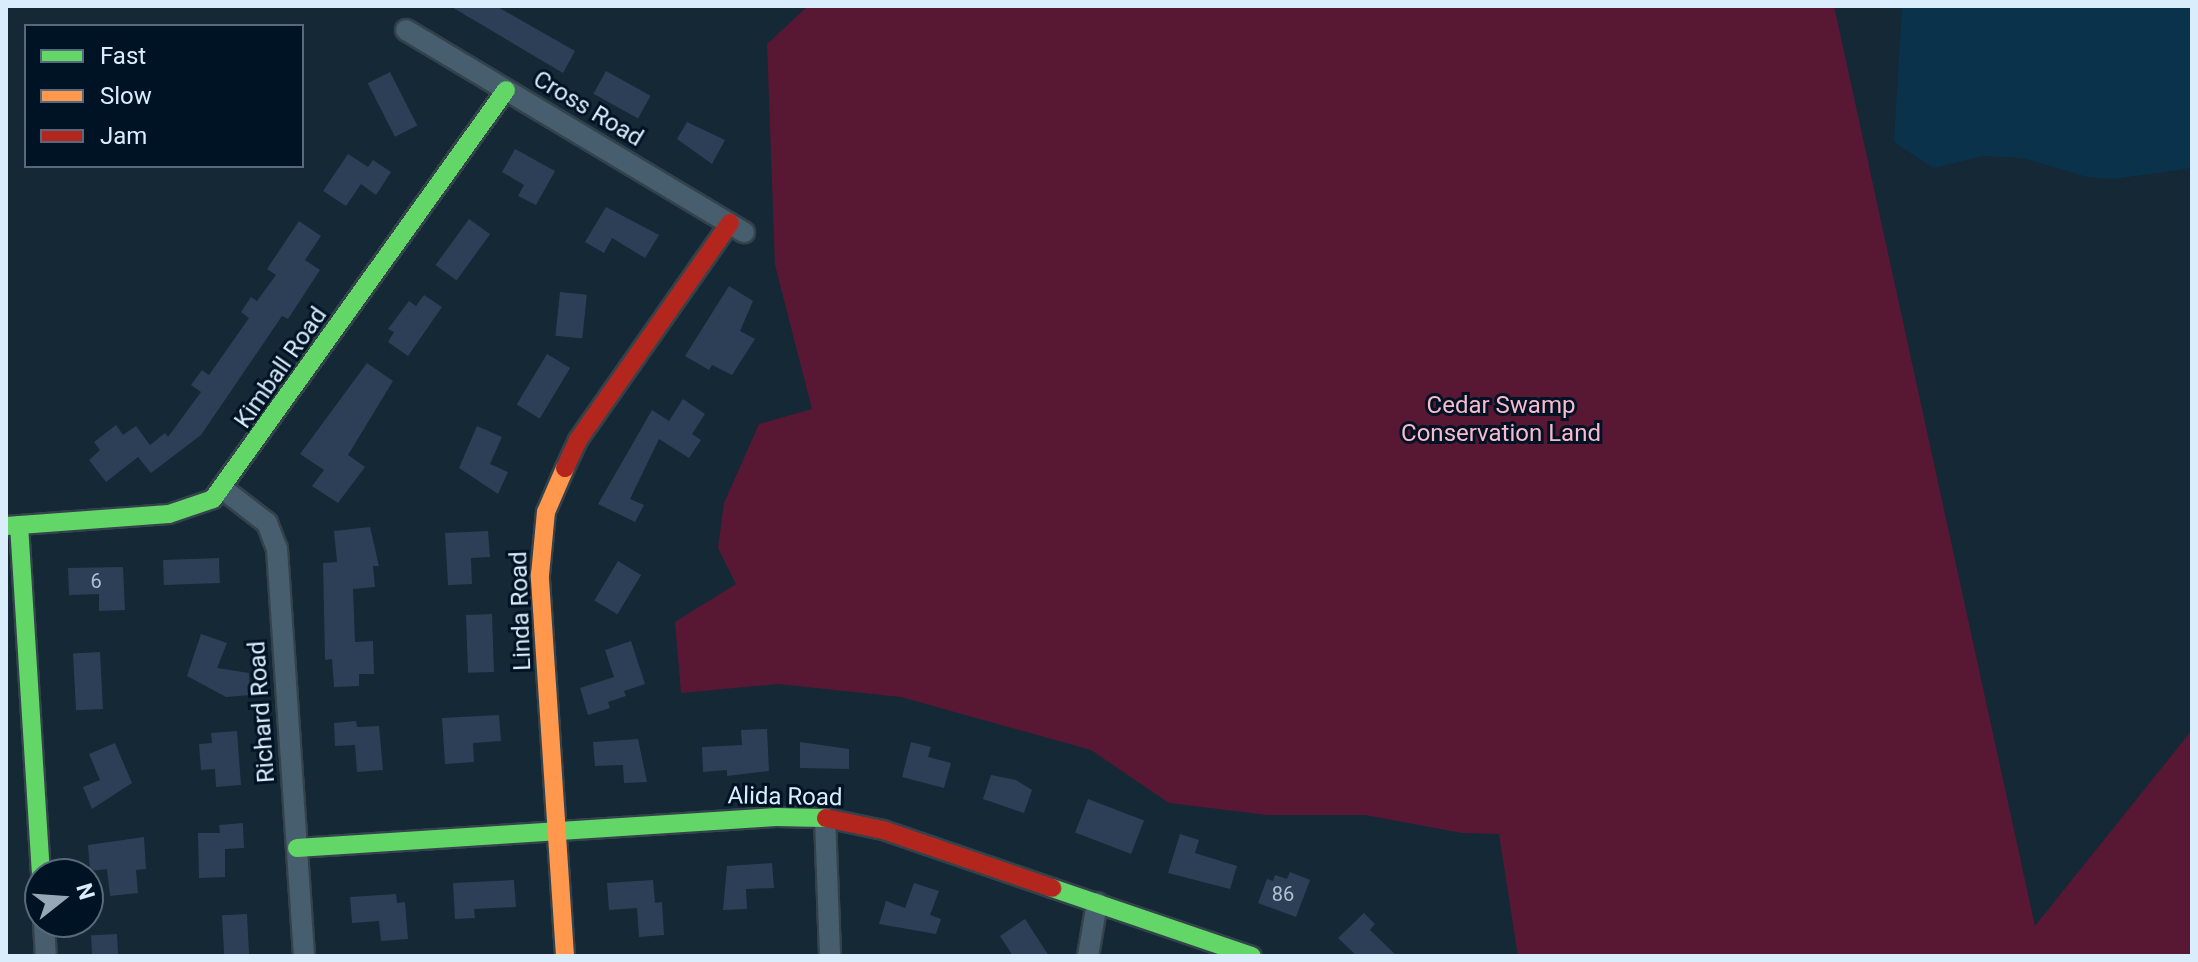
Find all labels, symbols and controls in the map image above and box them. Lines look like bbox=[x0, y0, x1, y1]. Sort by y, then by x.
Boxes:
legend bbox=[24, 24, 304, 168]
text: Fast bbox=[100, 42, 146, 70]
street label: Cross Road bbox=[528, 65, 648, 153]
text: Slow bbox=[100, 82, 152, 110]
text: Jam bbox=[100, 122, 147, 150]
street label: Kimball Road bbox=[229, 302, 333, 434]
park label: Cedar Swamp Conservation Land bbox=[1401, 392, 1601, 448]
street label: Linda Road bbox=[505, 551, 537, 671]
house number: 6 bbox=[90, 569, 102, 593]
street label: Richard Road bbox=[243, 640, 281, 784]
street label: Alida Road bbox=[727, 782, 843, 812]
north arrow bbox=[24, 858, 104, 938]
text: N bbox=[71, 880, 100, 903]
house number: 86 bbox=[1272, 882, 1294, 906]

